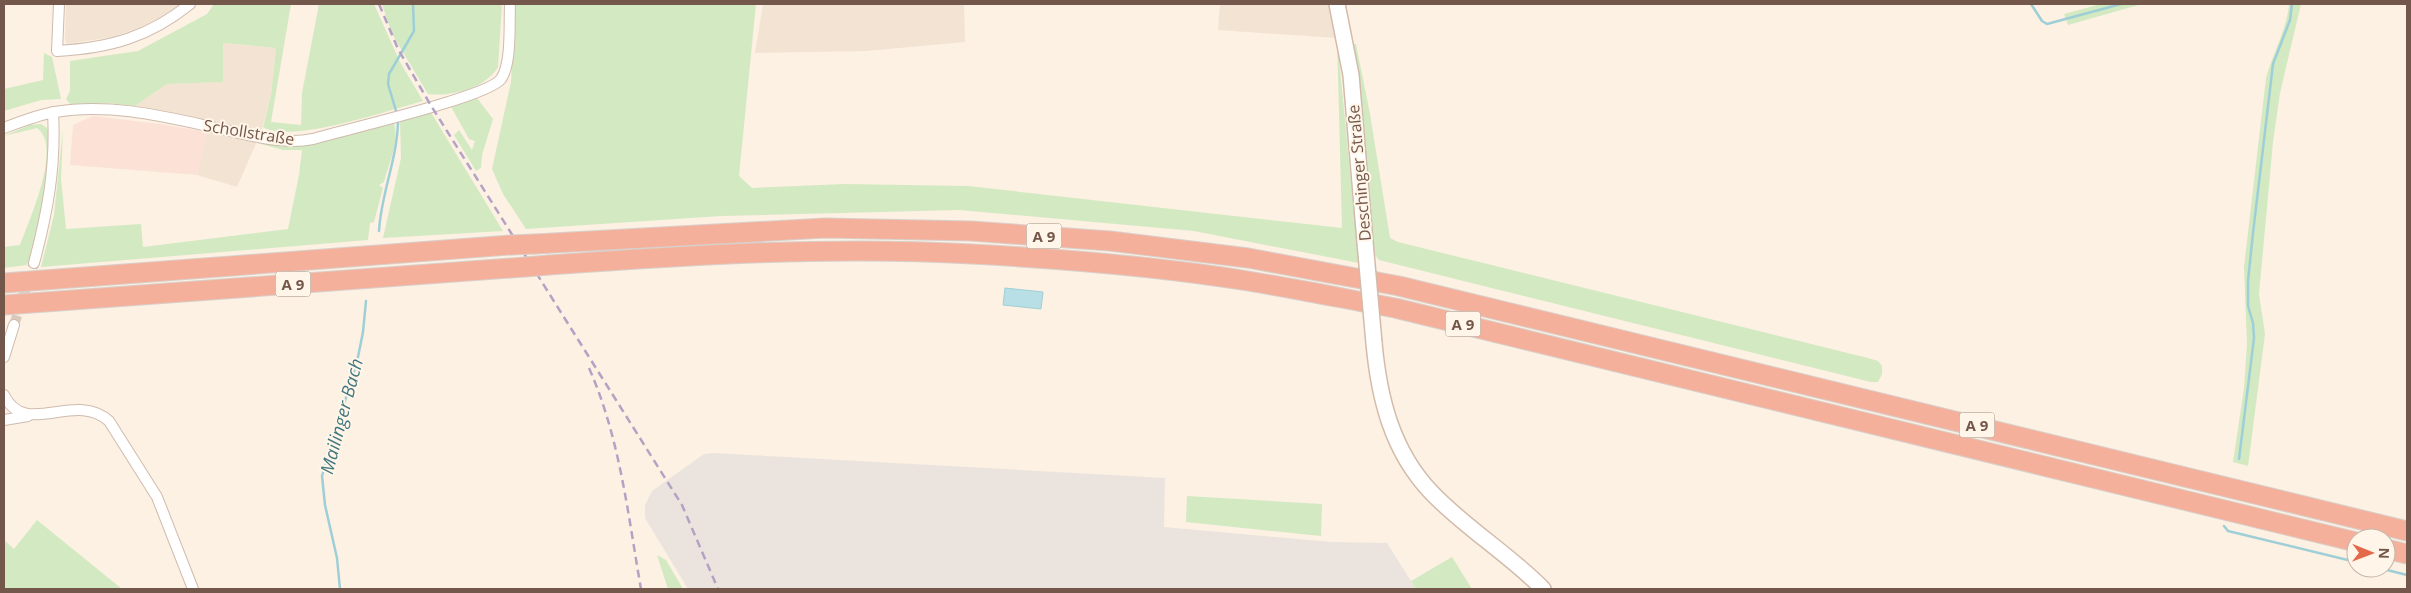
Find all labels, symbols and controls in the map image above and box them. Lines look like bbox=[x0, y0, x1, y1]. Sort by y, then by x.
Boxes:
street label: Deschinger Straße bbox=[1342, 104, 1376, 242]
street label: Schollstraße bbox=[202, 114, 296, 150]
road number: A 9 bbox=[1026, 224, 1062, 248]
road number: A 9 bbox=[276, 272, 310, 296]
road number: A 9 bbox=[1446, 312, 1480, 336]
water label: Mailinger Bach bbox=[314, 355, 368, 477]
road number: A 9 bbox=[1960, 412, 1994, 438]
north arrow bbox=[2346, 528, 2396, 578]
text: N bbox=[2375, 547, 2394, 559]

